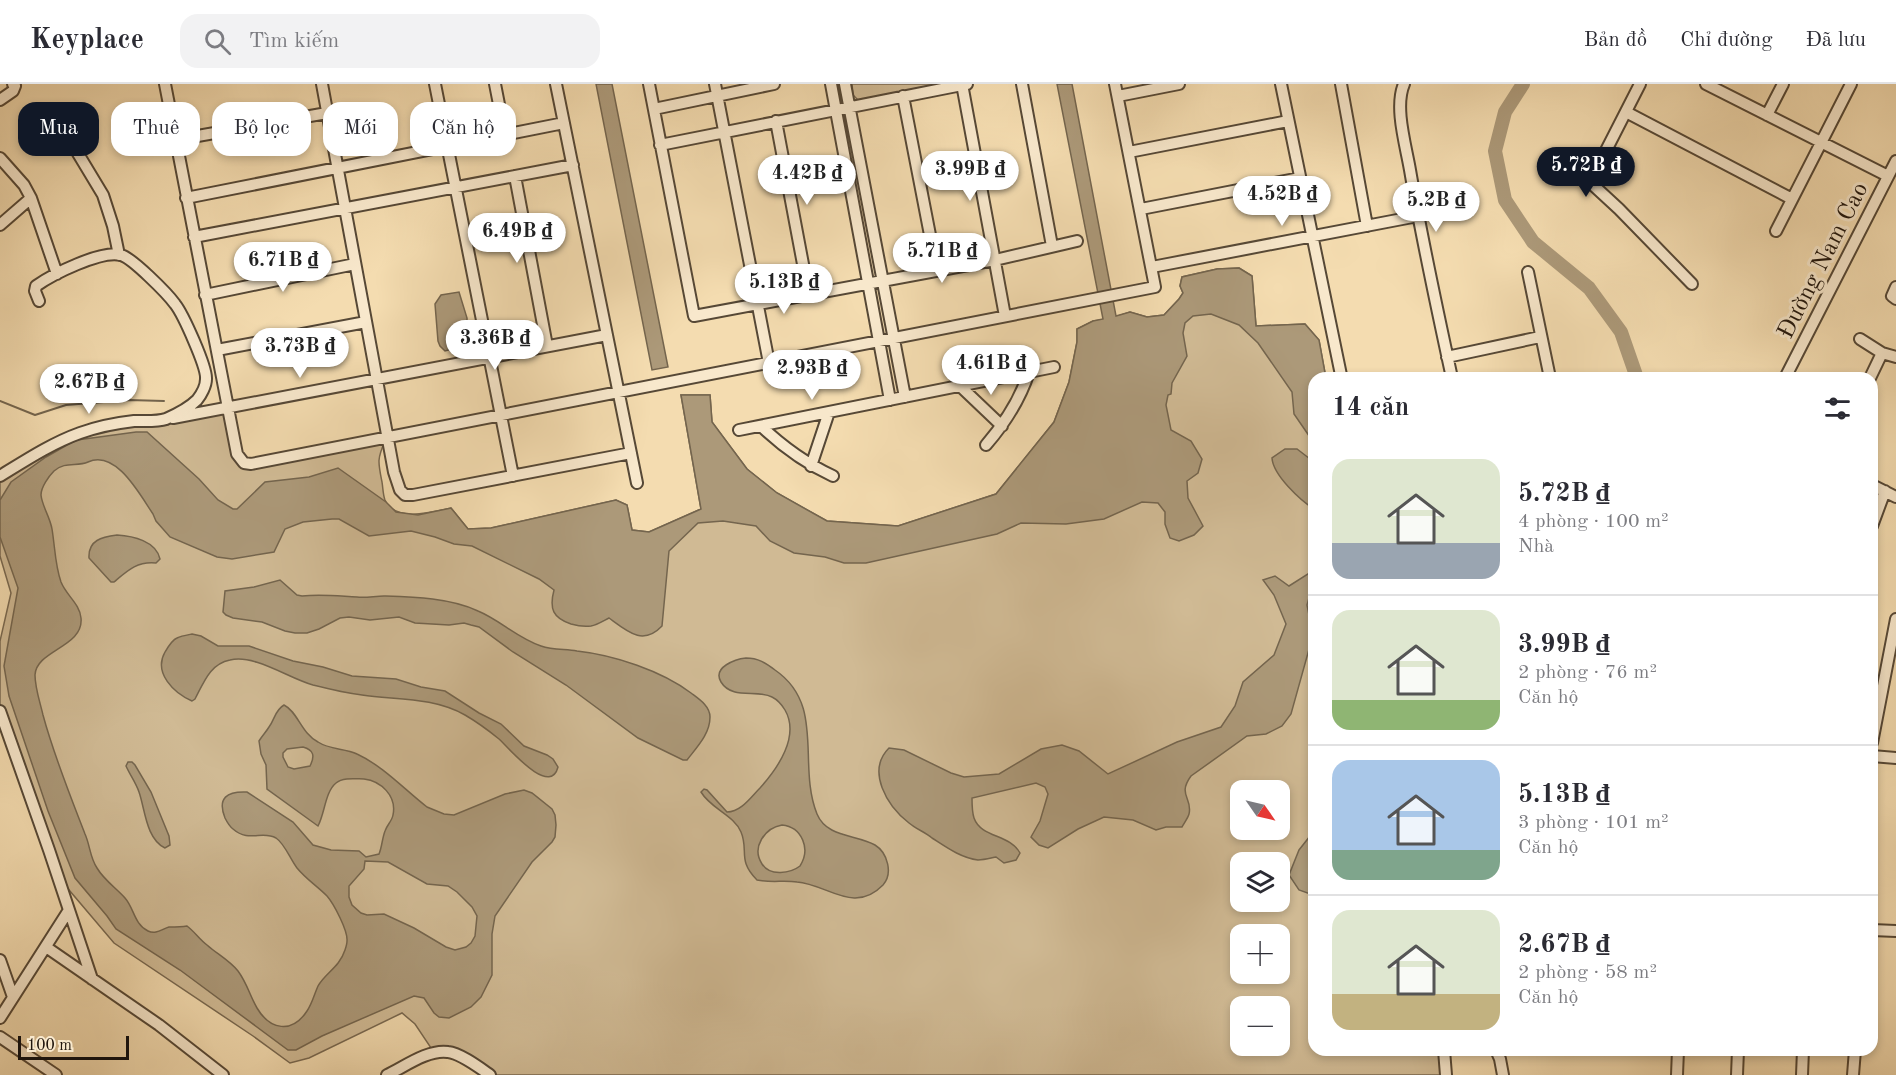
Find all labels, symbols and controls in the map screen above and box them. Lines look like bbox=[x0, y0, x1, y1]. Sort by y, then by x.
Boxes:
search box bbox=[180, 14, 600, 68]
icon: search bbox=[201, 25, 234, 58]
text: Keyplace bbox=[30, 27, 144, 55]
text: Tìm kiếm bbox=[249, 30, 339, 52]
text: Bản đồ bbox=[1584, 30, 1647, 51]
text: Chỉ đường bbox=[1680, 30, 1773, 51]
text: Đã lưu bbox=[1806, 30, 1866, 51]
chip: Mua bbox=[18, 102, 99, 156]
chip: Thuê bbox=[111, 102, 200, 156]
chip: Bộ lọc bbox=[212, 102, 311, 156]
chip: Mới bbox=[323, 102, 398, 156]
chip: Căn hộ bbox=[410, 102, 516, 156]
pin: 5.72B ₫ bbox=[1531, 147, 1641, 198]
pin: 3.99B ₫ bbox=[915, 151, 1025, 202]
pin: 4.42B ₫ bbox=[752, 155, 862, 206]
text: 5.72B ₫ bbox=[1551, 156, 1621, 176]
text: 3.99B ₫ bbox=[935, 160, 1005, 180]
text: 4.42B ₫ bbox=[772, 164, 842, 184]
pin: 4.52B ₫ bbox=[1227, 176, 1337, 227]
street label: Đường Nam Cao bbox=[1774, 179, 1873, 343]
pin: 5.2B ₫ bbox=[1387, 182, 1485, 233]
text: 4.52B ₫ bbox=[1247, 185, 1317, 205]
text: 5.2B ₫ bbox=[1407, 191, 1465, 211]
pin: 6.49B ₫ bbox=[462, 213, 572, 264]
text: 6.49B ₫ bbox=[482, 222, 552, 242]
pin: 5.71B ₫ bbox=[887, 233, 997, 284]
pin: 6.71B ₫ bbox=[228, 242, 338, 293]
text: 5.71B ₫ bbox=[907, 242, 977, 262]
text: 6.71B ₫ bbox=[248, 251, 318, 271]
pin: 5.13B ₫ bbox=[729, 264, 839, 315]
text: 5.13B ₫ bbox=[749, 273, 819, 293]
pin: 3.36B ₫ bbox=[440, 320, 550, 371]
pin: 3.73B ₫ bbox=[245, 328, 355, 379]
text: 3.36B ₫ bbox=[460, 329, 530, 349]
text: 3.73B ₫ bbox=[265, 337, 335, 357]
pin: 4.61B ₫ bbox=[936, 345, 1046, 396]
pin: 2.93B ₫ bbox=[757, 350, 867, 401]
text: 4.61B ₫ bbox=[956, 354, 1026, 374]
text: 2.93B ₫ bbox=[777, 359, 847, 379]
pin: 2.67B ₫ bbox=[34, 364, 144, 415]
text: 2.67B ₫ bbox=[54, 373, 124, 393]
icon: filters bbox=[1821, 392, 1854, 425]
text: 14 căn bbox=[1332, 395, 1409, 421]
text: 5.72B ₫ bbox=[1518, 481, 1610, 507]
icon: home bbox=[1380, 483, 1452, 555]
text: 4 phòng · 100 m² bbox=[1518, 512, 1669, 532]
text: Nhà bbox=[1518, 537, 1554, 557]
text: 3.99B ₫ bbox=[1518, 632, 1610, 658]
icon: home bbox=[1380, 634, 1452, 706]
text: 2 phòng · 76 m² bbox=[1518, 663, 1657, 683]
text: Căn hộ bbox=[1518, 688, 1578, 708]
north arrow bbox=[1230, 780, 1290, 840]
map controls bbox=[1230, 780, 1290, 1056]
text: 5.13B ₫ bbox=[1518, 782, 1610, 808]
icon: home bbox=[1380, 784, 1452, 856]
text: 3 phòng · 101 m² bbox=[1518, 813, 1669, 833]
text: Căn hộ bbox=[1518, 838, 1578, 858]
button: layers bbox=[1230, 852, 1290, 912]
button: + bbox=[1230, 924, 1290, 984]
text: 2.67B ₫ bbox=[1518, 932, 1610, 958]
icon: home bbox=[1380, 934, 1452, 1006]
text: 2 phòng · 58 m² bbox=[1518, 963, 1657, 983]
text: Căn hộ bbox=[1518, 988, 1578, 1008]
button: − bbox=[1230, 996, 1290, 1056]
scale bar bbox=[18, 1033, 129, 1060]
text: 100 m bbox=[27, 1038, 72, 1054]

